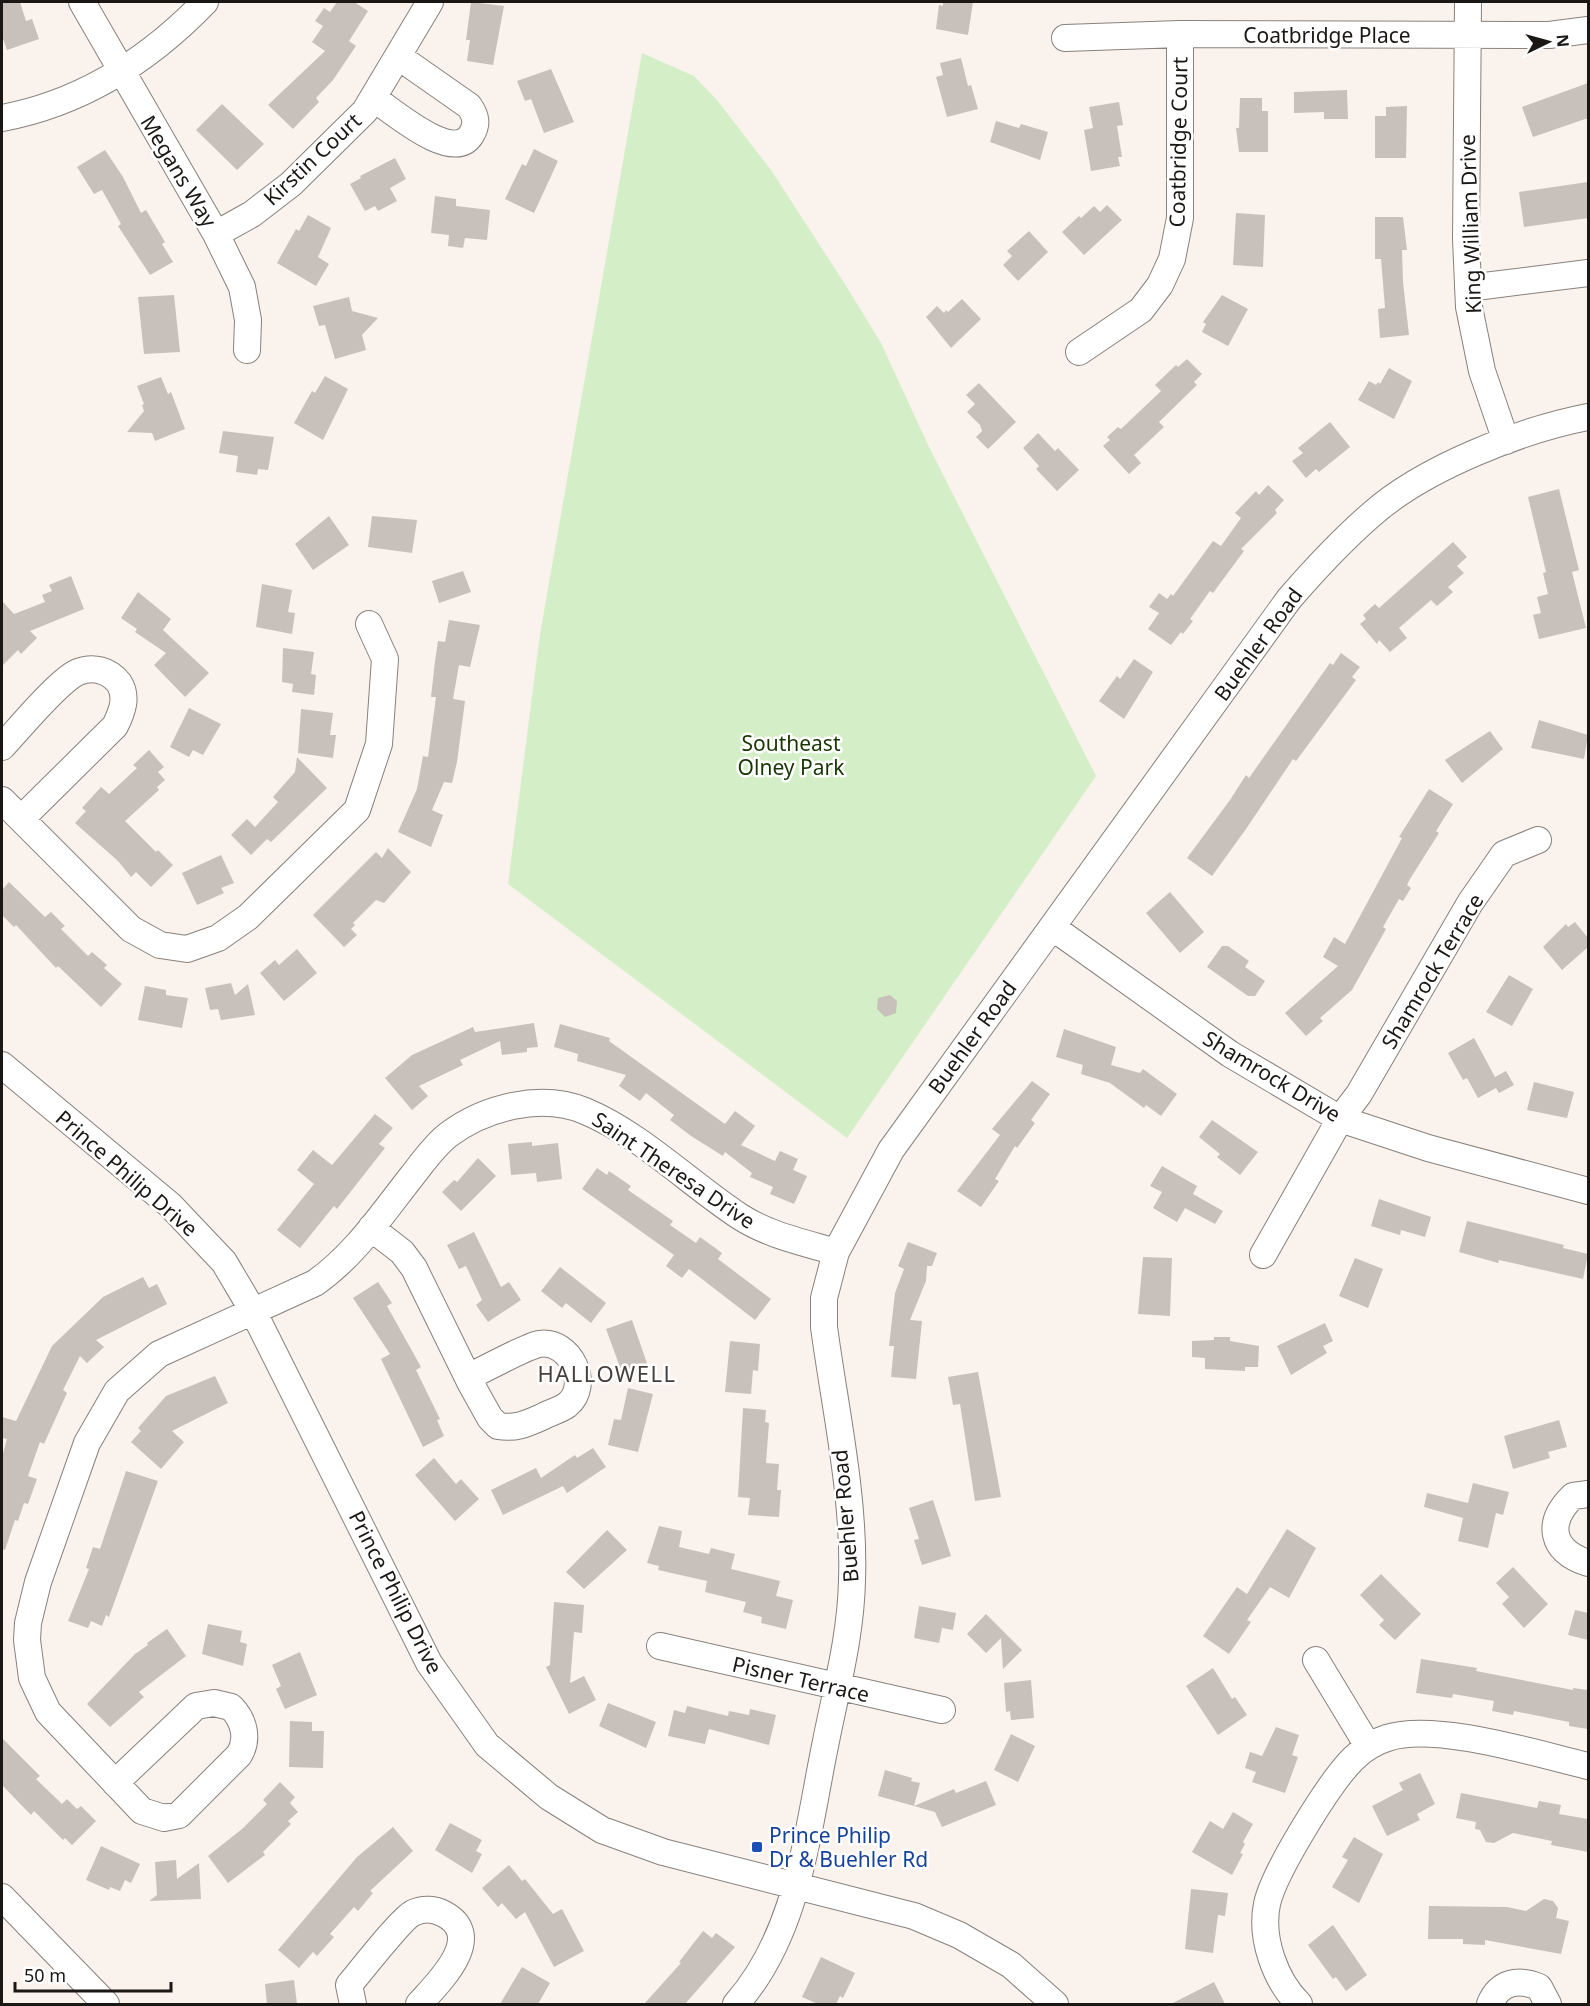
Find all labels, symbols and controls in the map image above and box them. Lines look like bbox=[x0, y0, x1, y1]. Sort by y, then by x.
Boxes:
north arrow bbox=[1518, 12, 1578, 72]
street label: Coatbridge Place bbox=[1243, 21, 1411, 49]
text: N bbox=[1551, 33, 1574, 48]
street label: Coatbridge Court bbox=[1163, 56, 1193, 228]
street label: Kirstin Court bbox=[257, 106, 367, 211]
street label: Megans Way bbox=[135, 110, 224, 232]
street label: King William Drive bbox=[1453, 134, 1487, 314]
street label: Buehler Road bbox=[1207, 582, 1309, 706]
park label: Southeast Olney Park bbox=[738, 729, 845, 781]
street label: Shamrock Terrace bbox=[1375, 888, 1489, 1054]
street label: Buehler Road bbox=[921, 975, 1023, 1099]
street label: Shamrock Drive bbox=[1198, 1024, 1346, 1128]
street label: Prince Philip Drive bbox=[50, 1104, 204, 1242]
street label: Saint Theresa Drive bbox=[587, 1105, 761, 1235]
district label: HALLOWELL bbox=[537, 1358, 677, 1388]
street label: Buehler Road bbox=[825, 1448, 865, 1584]
street label: Prince Philip Drive bbox=[343, 1506, 449, 1678]
street label: Pisner Terrace bbox=[730, 1650, 872, 1708]
place label: Prince Philip Dr & Buehler Rd bbox=[769, 1821, 928, 1873]
marker: Prince Philip Dr & Buehler Rd bbox=[750, 1840, 764, 1854]
scale bar bbox=[15, 1955, 171, 1993]
text: 50 m bbox=[24, 1963, 66, 1987]

